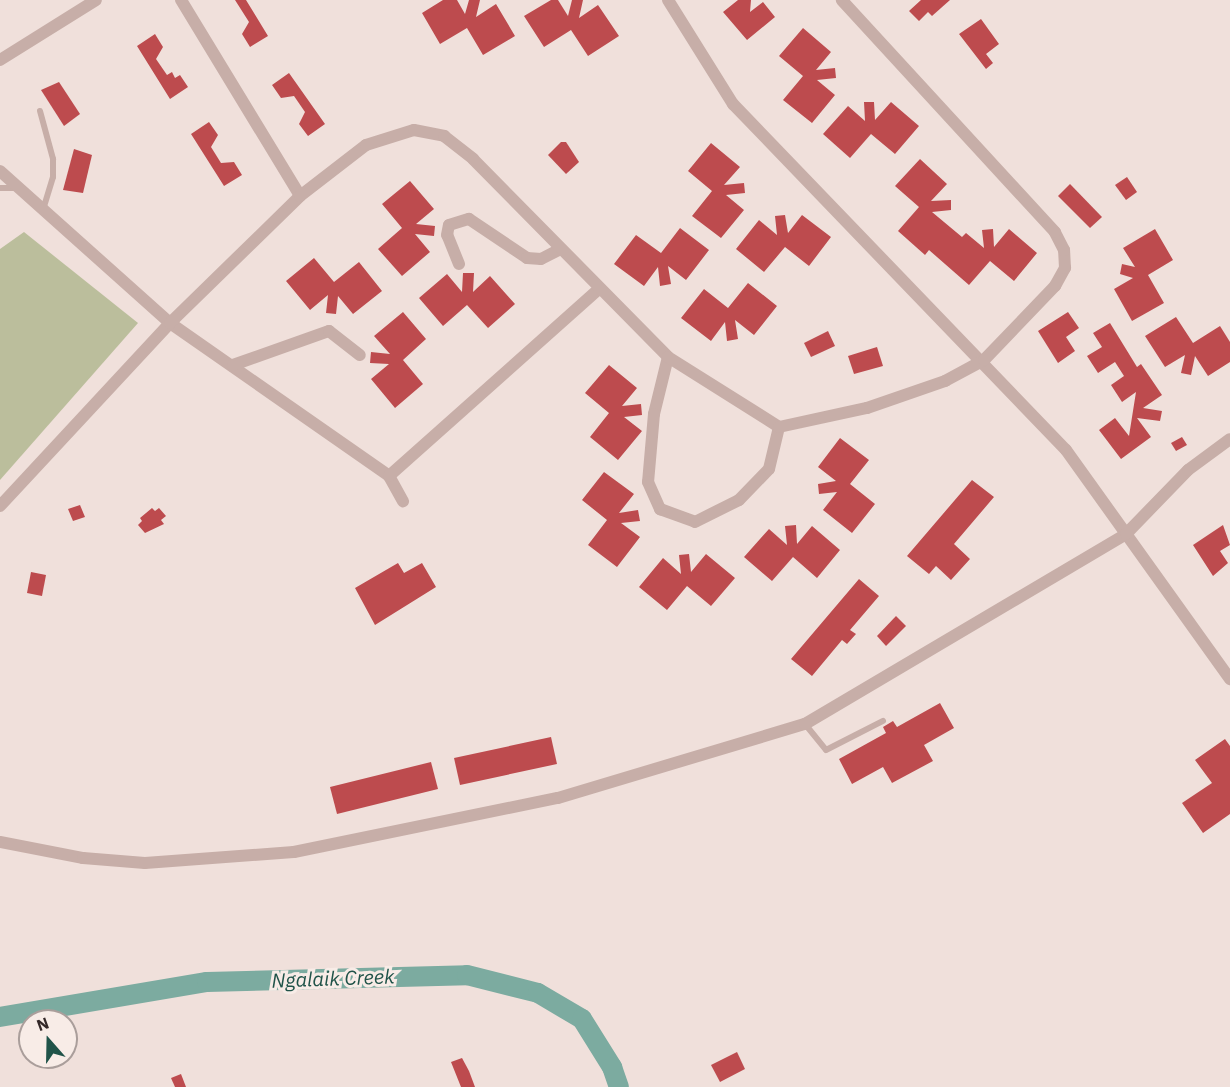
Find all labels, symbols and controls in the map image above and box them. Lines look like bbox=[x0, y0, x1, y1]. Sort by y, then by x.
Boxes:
water label: Ngalaik Creek bbox=[271, 964, 395, 992]
north arrow bbox=[18, 1009, 78, 1069]
text: N bbox=[34, 1013, 51, 1035]

